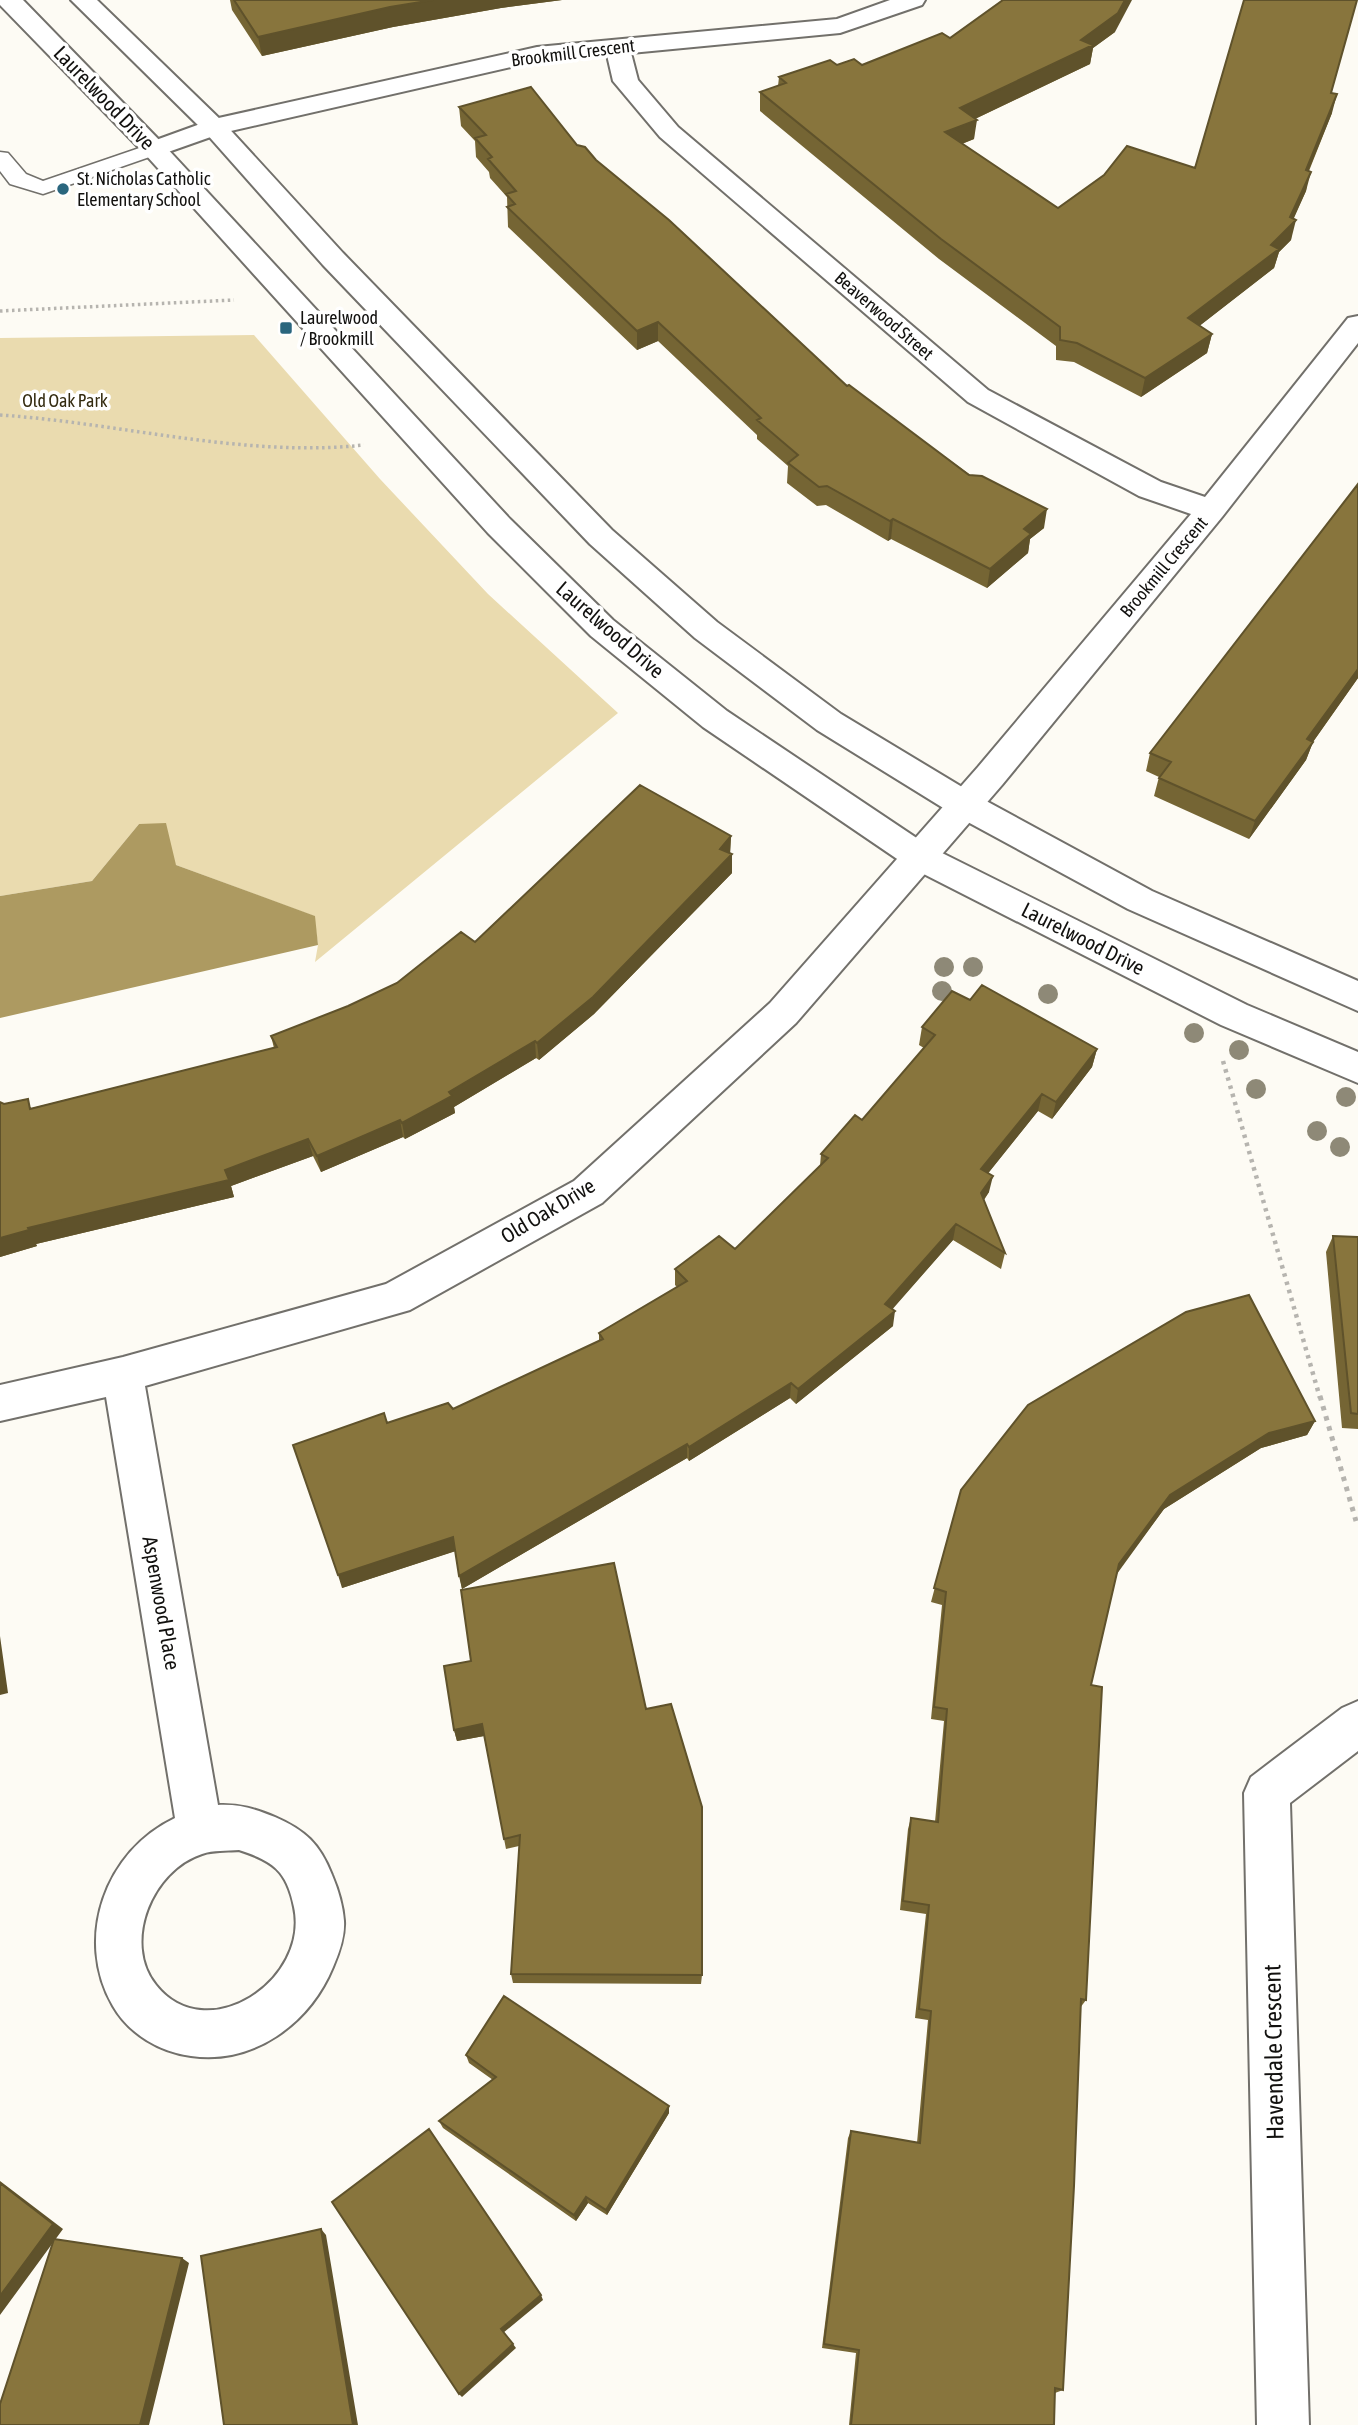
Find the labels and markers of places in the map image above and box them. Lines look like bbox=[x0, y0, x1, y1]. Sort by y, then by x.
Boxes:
place label: St. Nicholas Catholic Elementary School bbox=[77, 168, 211, 210]
marker: St. Nicholas Catholic Elementary School bbox=[55, 181, 71, 197]
place label: Laurelwood / Brookmill bbox=[300, 307, 378, 349]
marker: Laurelwood / Brookmill bbox=[278, 320, 294, 336]

